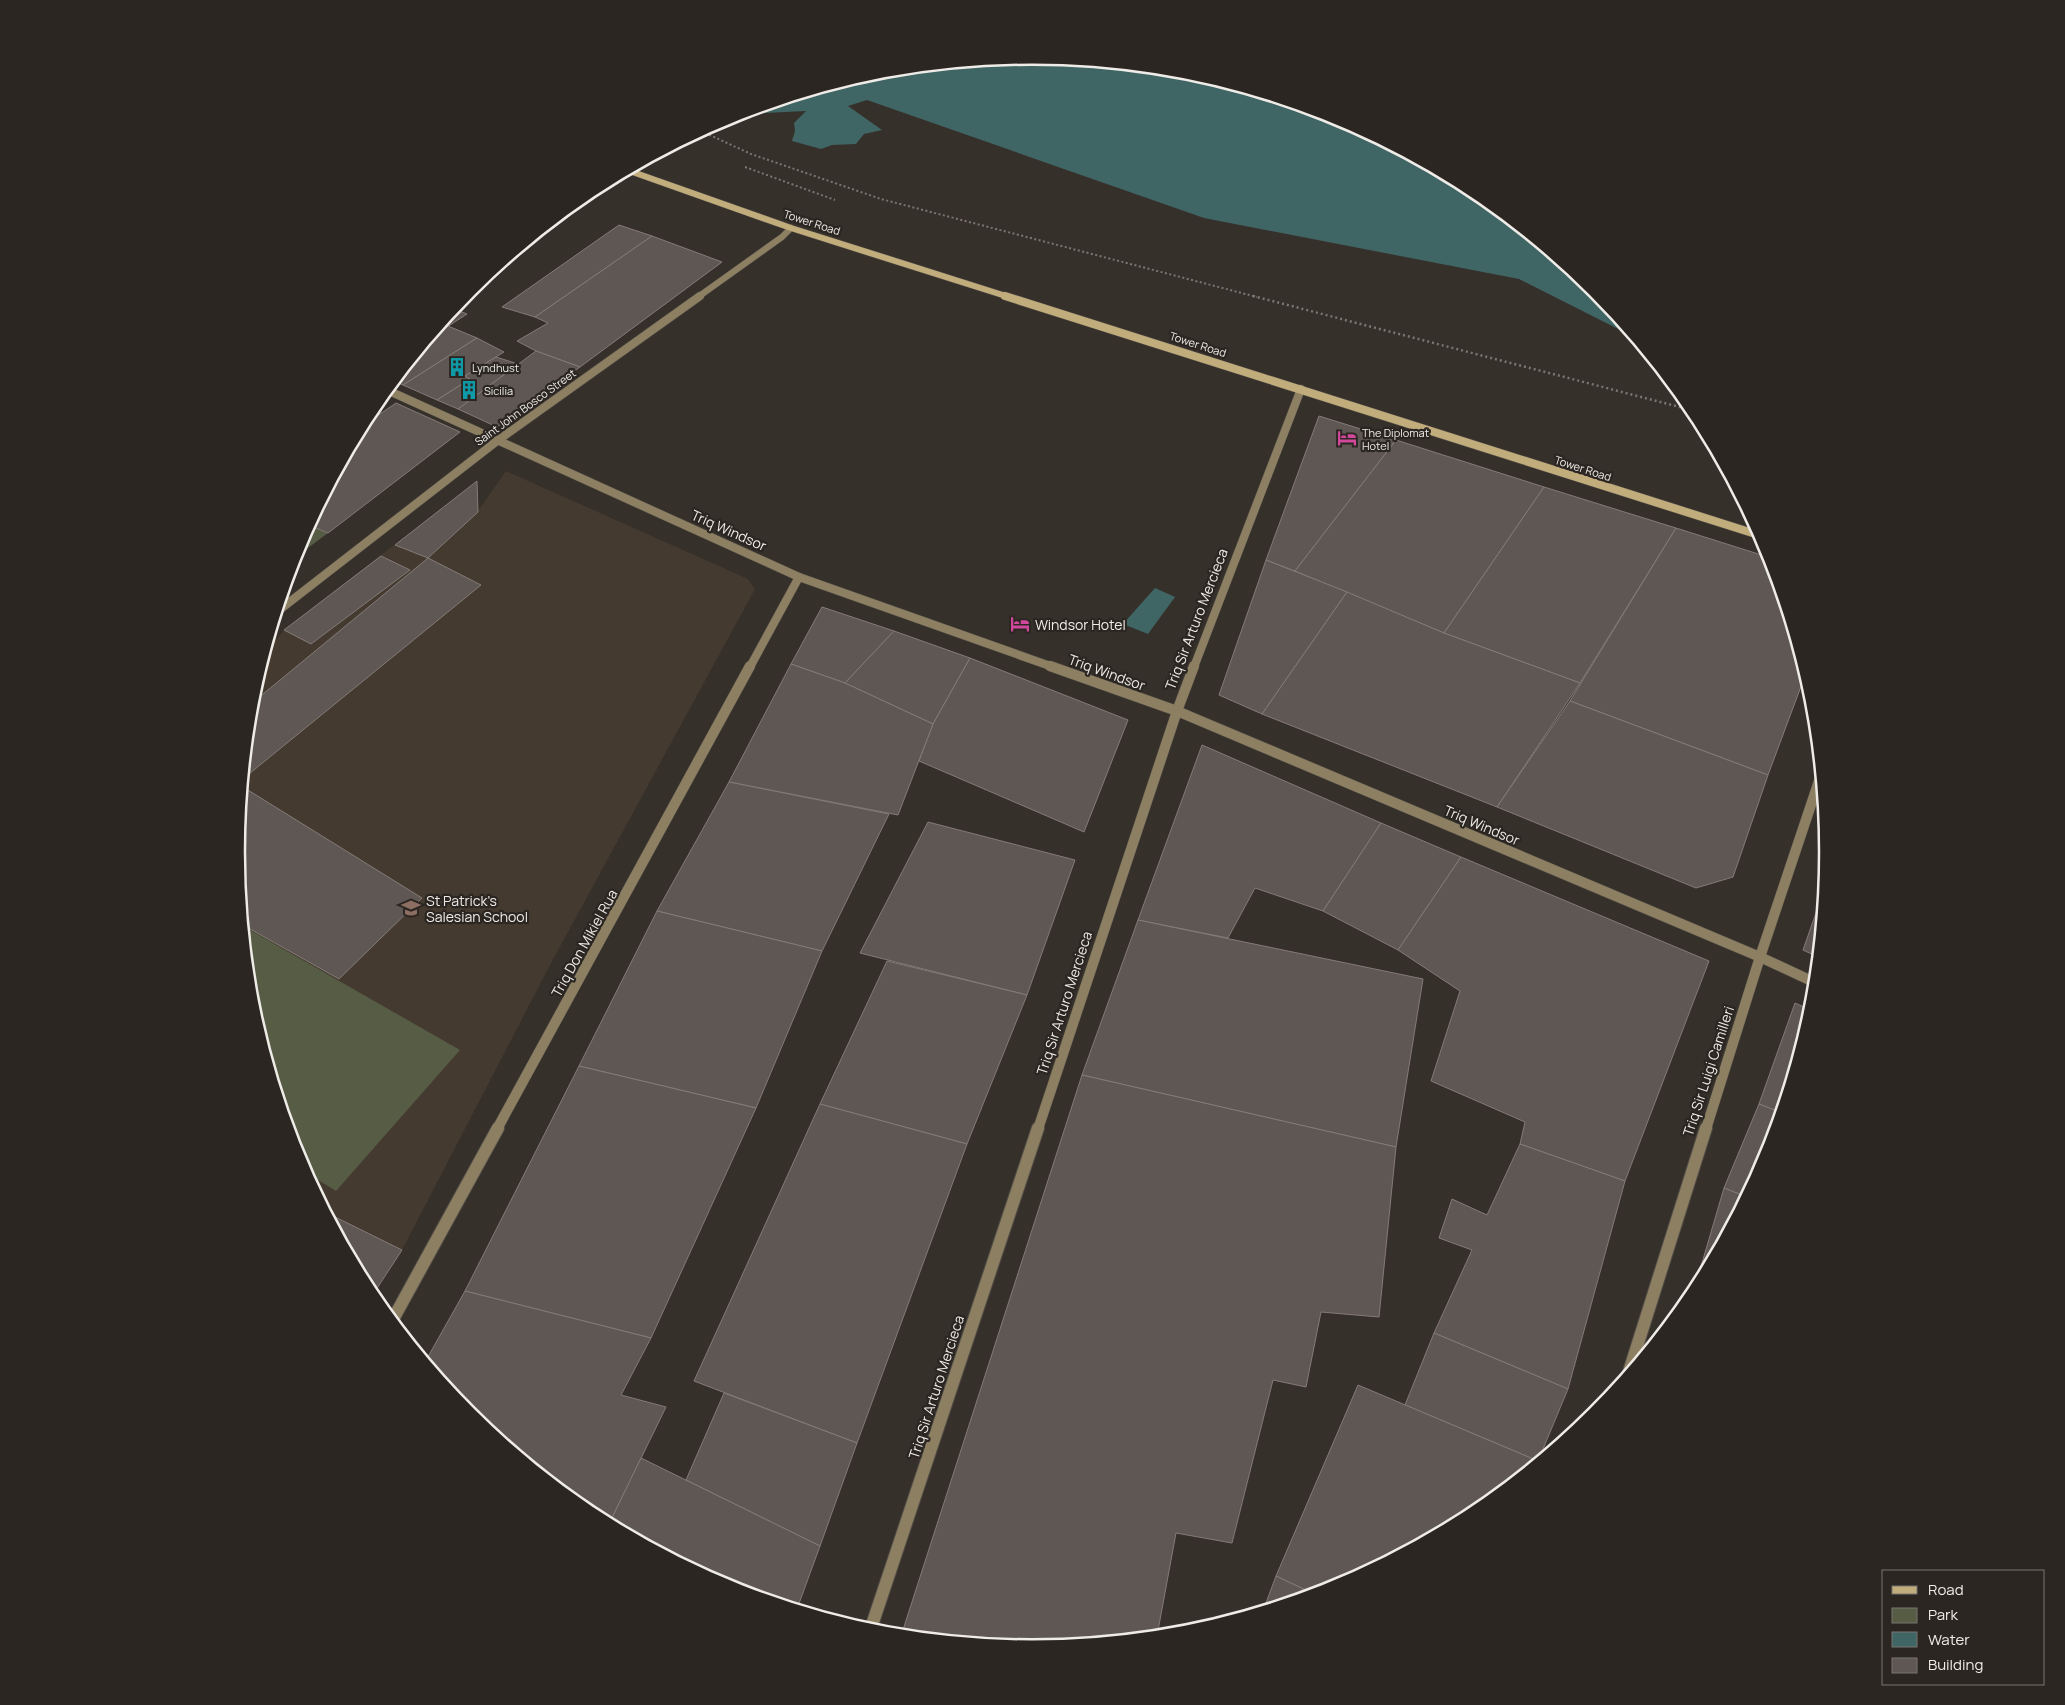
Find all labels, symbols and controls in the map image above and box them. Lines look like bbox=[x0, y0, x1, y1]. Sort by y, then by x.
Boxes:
street label: Tower Road bbox=[782, 206, 842, 238]
street label: Tower Road bbox=[1168, 328, 1228, 360]
building icon: Lyndhust bbox=[446, 356, 468, 378]
place label: Lyndhust bbox=[472, 360, 519, 375]
street label: Saint John Bosco Street bbox=[471, 365, 579, 449]
building icon: Sicilia bbox=[458, 379, 480, 401]
place label: Sicilia bbox=[484, 383, 513, 398]
place label: The Diplomat Hotel bbox=[1362, 425, 1429, 453]
hotel icon: The Diplomat Hotel bbox=[1336, 427, 1358, 449]
street label: Tower Road bbox=[1553, 452, 1613, 484]
street label: Triq Windsor bbox=[688, 505, 770, 555]
street label: Triq Sir Arturo Mercieca bbox=[1160, 546, 1232, 692]
hotel icon: Windsor Hotel bbox=[1009, 613, 1031, 635]
place label: Windsor Hotel bbox=[1035, 615, 1126, 634]
street label: Triq Windsor bbox=[1066, 649, 1148, 695]
street label: Triq Windsor bbox=[1441, 801, 1523, 849]
street label: Triq Don Mikiel Rua bbox=[547, 886, 621, 1000]
place label: St Patrick's Salesian School bbox=[426, 891, 528, 926]
school or university icon: St Patrick's Salesian School bbox=[400, 897, 422, 919]
street label: Triq Sir Arturo Mercieca bbox=[1032, 929, 1096, 1077]
street label: Triq Sir Luigi Camilleri bbox=[1678, 1003, 1738, 1139]
street label: Triq Sir Arturo Mercieca bbox=[904, 1313, 968, 1461]
legend bbox=[1882, 1570, 2045, 1685]
text: Road bbox=[1928, 1579, 1964, 1600]
text: Park bbox=[1928, 1604, 1958, 1625]
text: Water bbox=[1928, 1629, 1970, 1650]
text: Building bbox=[1928, 1654, 1983, 1675]

